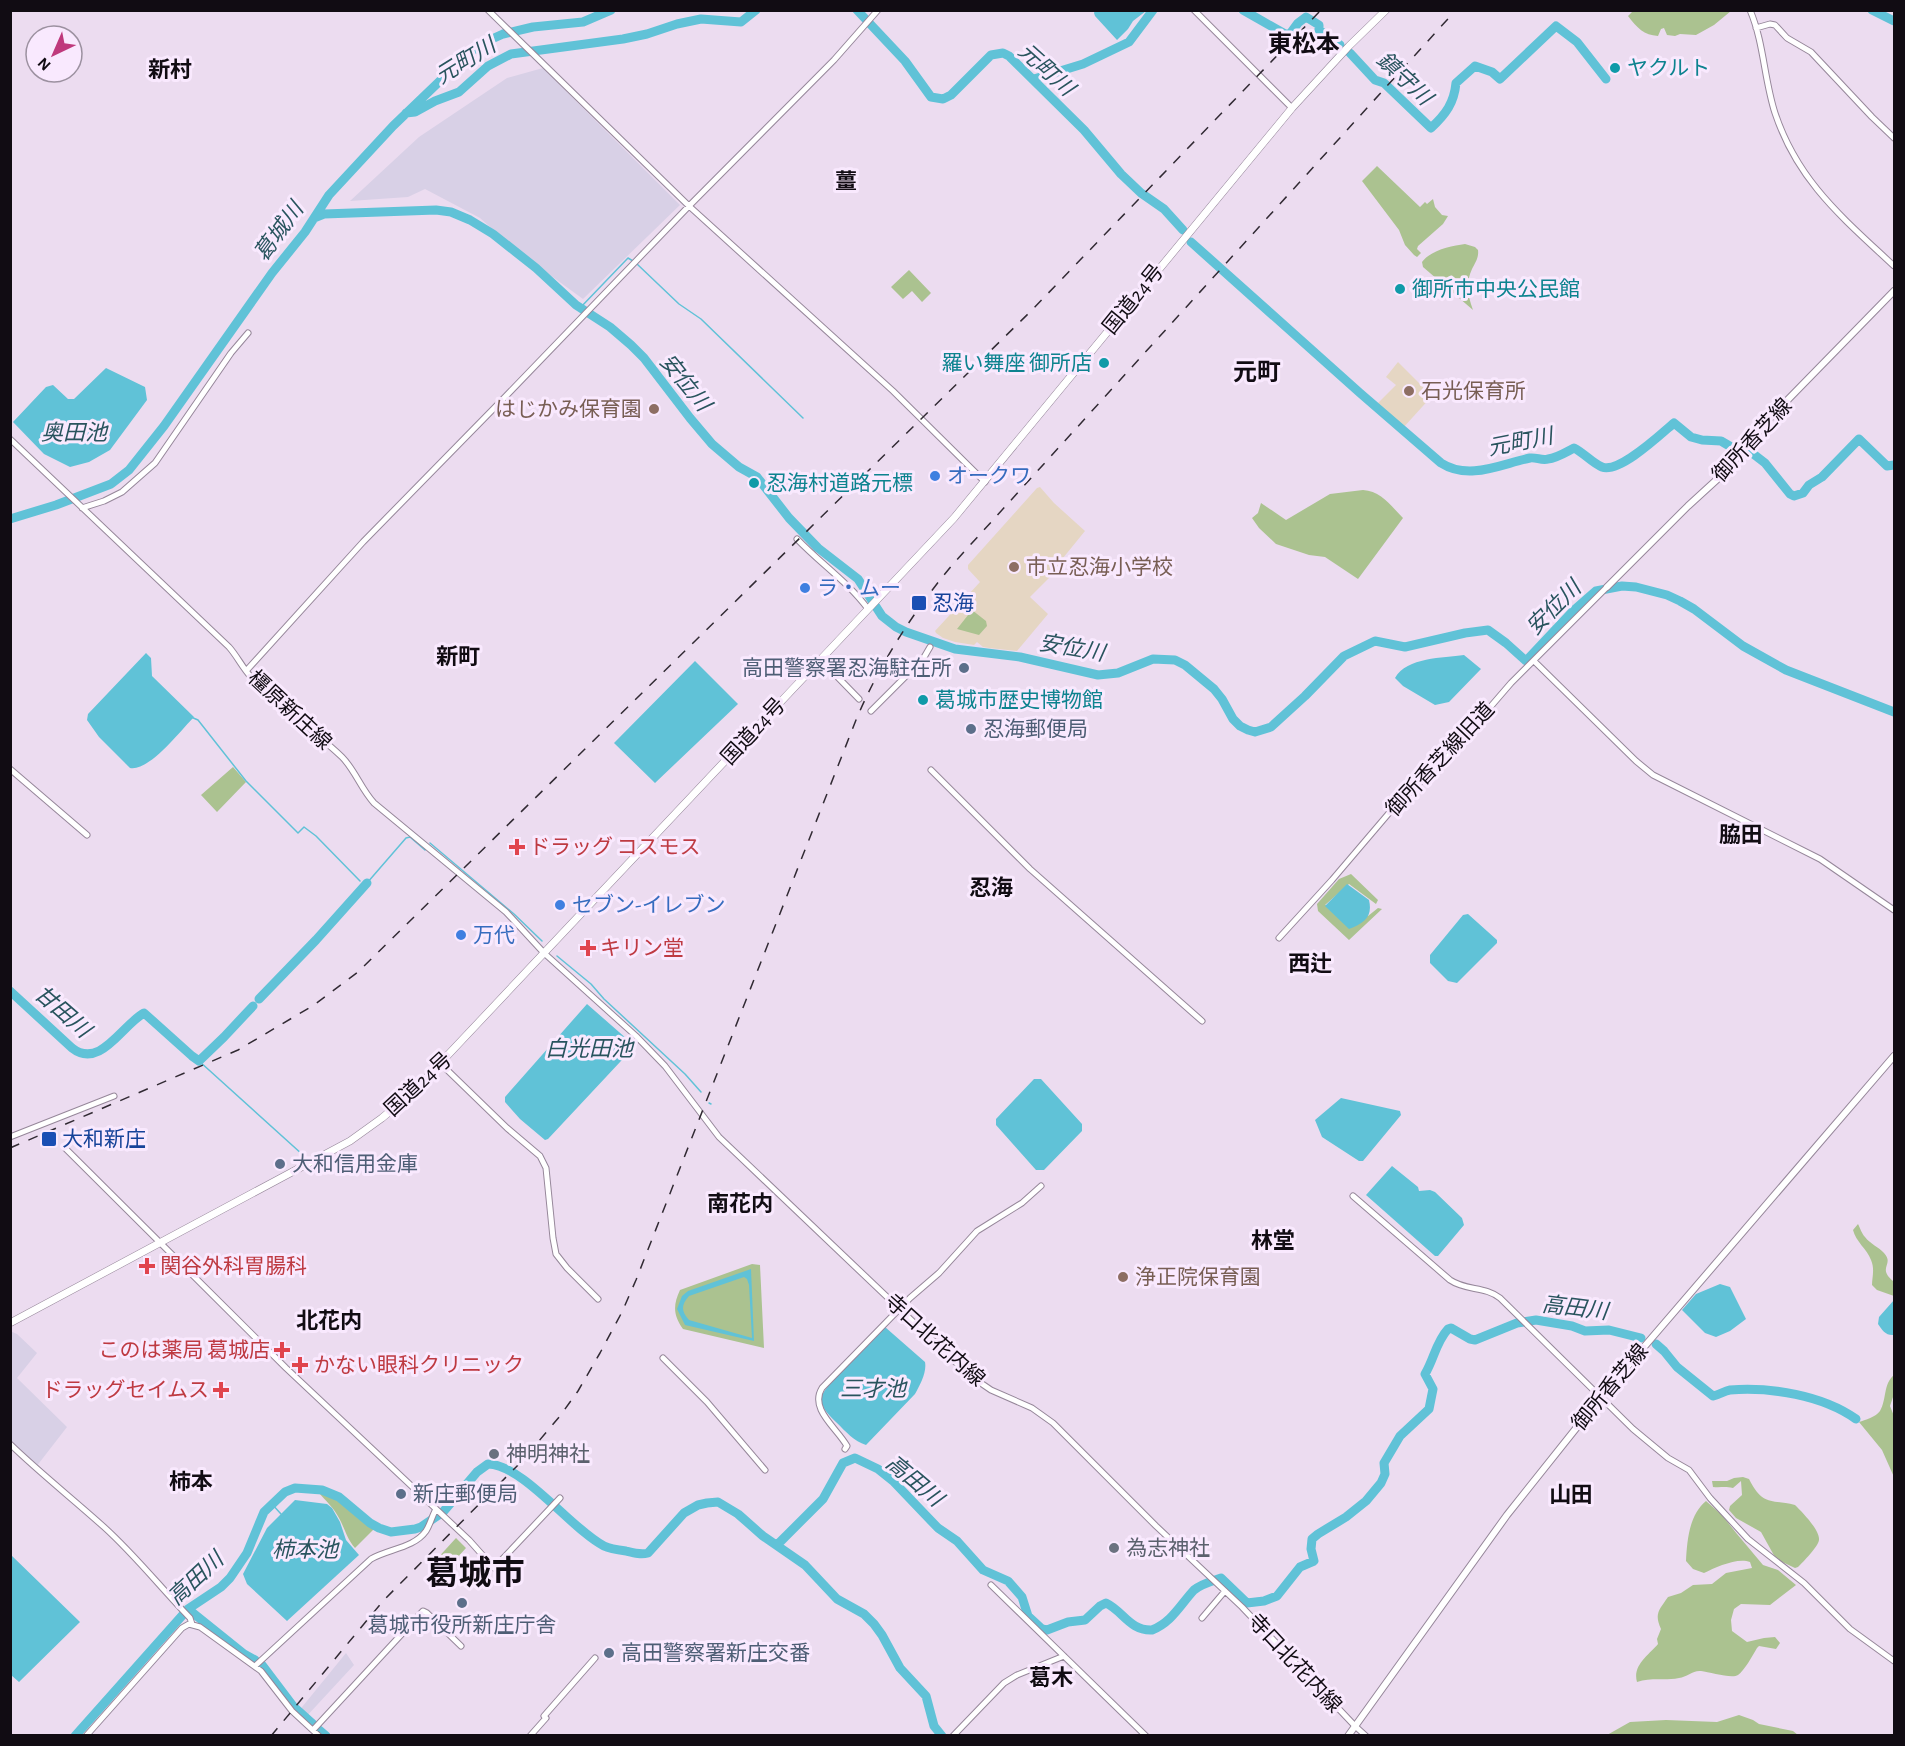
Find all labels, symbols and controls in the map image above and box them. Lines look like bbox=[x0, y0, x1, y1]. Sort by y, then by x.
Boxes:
north arrow bbox=[24, 24, 84, 84]
district label: 東松本 bbox=[1268, 31, 1340, 57]
water label: 元町川 bbox=[432, 33, 501, 88]
water label: 元町川 bbox=[1014, 39, 1080, 101]
water label: 鎮守川 bbox=[1373, 47, 1438, 111]
text: N bbox=[35, 54, 54, 74]
place label: ヤクルト bbox=[1627, 57, 1710, 79]
district label: 新村 bbox=[148, 58, 192, 81]
marker: ヤクルト bbox=[1608, 61, 1622, 75]
district label: 薑 bbox=[835, 170, 857, 193]
water label: 葛城川 bbox=[250, 196, 308, 265]
street label: 国道24号 bbox=[1098, 260, 1168, 338]
place label: 御所市中央公民館 bbox=[1412, 278, 1580, 300]
marker: 御所市中央公民館 bbox=[1393, 282, 1407, 296]
water label: 安位川 bbox=[656, 349, 717, 417]
place label: 羅い舞座 御所店 bbox=[942, 352, 1092, 374]
marker: 羅い舞座 御所店 bbox=[1097, 356, 1111, 370]
district label: 元町 bbox=[1233, 360, 1281, 385]
place label: 石光保育所 bbox=[1421, 380, 1526, 402]
marker: 石光保育所 bbox=[1402, 384, 1416, 398]
street label: 御所香芝線 bbox=[1708, 394, 1796, 486]
place label: はじかみ保育園 bbox=[495, 398, 642, 420]
marker: はじかみ保育園 bbox=[647, 402, 661, 416]
water label: 奥田池 bbox=[41, 421, 109, 444]
water label: 元町川 bbox=[1486, 425, 1557, 459]
place label: オークワ bbox=[947, 465, 1031, 487]
marker: オークワ bbox=[928, 469, 942, 483]
place label: 忍海村道路元標 bbox=[766, 472, 913, 494]
marker: 忍海村道路元標 bbox=[747, 476, 761, 490]
place label: 市立忍海小学校 bbox=[1026, 556, 1173, 578]
marker: 市立忍海小学校 bbox=[1007, 560, 1021, 574]
water label: 安位川 bbox=[1522, 574, 1586, 639]
place label: ラ・ムー bbox=[817, 578, 901, 599]
marker: ラ・ムー bbox=[798, 581, 812, 595]
place label: 忍海 bbox=[932, 592, 974, 614]
marker: 忍海 bbox=[910, 594, 928, 612]
water label: 安位川 bbox=[1037, 630, 1108, 665]
district label: 新町 bbox=[436, 645, 480, 668]
place label: 高田警察署忍海駐在所 bbox=[742, 657, 952, 679]
marker: 高田警察署忍海駐在所 bbox=[957, 661, 971, 675]
street label: 橿原新庄線 bbox=[244, 666, 336, 754]
place label: 葛城市歴史博物館 bbox=[935, 689, 1103, 711]
street label: 国道24号 bbox=[717, 693, 789, 769]
marker: 葛城市歴史博物館 bbox=[916, 693, 930, 707]
street label: 御所香芝線旧道 bbox=[1382, 698, 1498, 820]
place label: 忍海郵便局 bbox=[983, 718, 1088, 740]
marker: 忍海郵便局 bbox=[964, 722, 978, 736]
district label: 脇田 bbox=[1719, 823, 1763, 846]
place label: ドラッグ コスモス bbox=[529, 836, 700, 858]
marker: ドラッグ コスモス bbox=[510, 840, 524, 854]
district label: 忍海 bbox=[969, 876, 1013, 899]
place label: セブン-イレブン bbox=[572, 893, 725, 916]
marker: セブン-イレブン bbox=[553, 898, 567, 912]
place label: 万代 bbox=[473, 924, 515, 946]
marker: 万代 bbox=[454, 928, 468, 942]
place label: キリン堂 bbox=[600, 937, 684, 959]
marker: キリン堂 bbox=[581, 941, 595, 955]
district label: 西辻 bbox=[1288, 952, 1332, 975]
water label: 甘田川 bbox=[30, 981, 97, 1043]
water label: 白光田池 bbox=[545, 1037, 635, 1060]
street label: 国道24号 bbox=[380, 1048, 456, 1120]
place label: 大和新庄 bbox=[62, 1128, 146, 1150]
marker: 大和新庄 bbox=[40, 1130, 58, 1148]
place label: 大和信用金庫 bbox=[292, 1153, 418, 1175]
marker: 大和信用金庫 bbox=[273, 1157, 287, 1171]
district label: 南花内 bbox=[707, 1192, 773, 1215]
district label: 林堂 bbox=[1251, 1229, 1295, 1252]
place label: 関谷外科胃腸科 bbox=[160, 1255, 307, 1277]
marker: 関谷外科胃腸科 bbox=[138, 1257, 156, 1275]
place label: 浄正院保育園 bbox=[1135, 1266, 1261, 1288]
marker: 浄正院保育園 bbox=[1116, 1270, 1130, 1284]
street label: 寺口北花内線 bbox=[881, 1290, 989, 1390]
water label: 高田川 bbox=[1541, 1292, 1611, 1323]
district label: 北花内 bbox=[296, 1309, 362, 1332]
place label: このは薬局 葛城店 bbox=[99, 1339, 270, 1361]
street label: 御所香芝線 bbox=[1568, 1340, 1652, 1434]
marker: このは薬局 葛城店 bbox=[275, 1343, 289, 1357]
place label: かない眼科クリニック bbox=[314, 1354, 524, 1376]
marker: かない眼科クリニック bbox=[291, 1356, 309, 1374]
water label: 三才池 bbox=[840, 1377, 908, 1400]
place label: ドラッグセイムス bbox=[41, 1379, 209, 1401]
marker: ドラッグセイムス bbox=[214, 1383, 228, 1397]
place label: 神明神社 bbox=[506, 1443, 590, 1465]
marker: 神明神社 bbox=[487, 1447, 501, 1461]
water label: 高田川 bbox=[882, 1450, 949, 1512]
district label: 柿本 bbox=[169, 1470, 213, 1493]
place label: 新庄郵便局 bbox=[413, 1483, 518, 1505]
district label: 山田 bbox=[1549, 1483, 1593, 1506]
marker: 新庄郵便局 bbox=[394, 1487, 408, 1501]
place label: 為志神社 bbox=[1126, 1537, 1210, 1559]
water label: 柿本池 bbox=[272, 1538, 340, 1561]
marker: 為志神社 bbox=[1107, 1541, 1121, 1555]
water label: 高田川 bbox=[163, 1546, 229, 1609]
district label: 葛城市 bbox=[426, 1555, 525, 1591]
marker: 葛城市役所新庄庁舎 bbox=[455, 1596, 469, 1610]
street label: 寺口北花内線 bbox=[1244, 1609, 1346, 1717]
place label: 葛城市役所新庄庁舎 bbox=[368, 1614, 557, 1636]
place label: 高田警察署新庄交番 bbox=[621, 1642, 810, 1664]
marker: 高田警察署新庄交番 bbox=[602, 1646, 616, 1660]
district label: 葛木 bbox=[1029, 1666, 1073, 1689]

